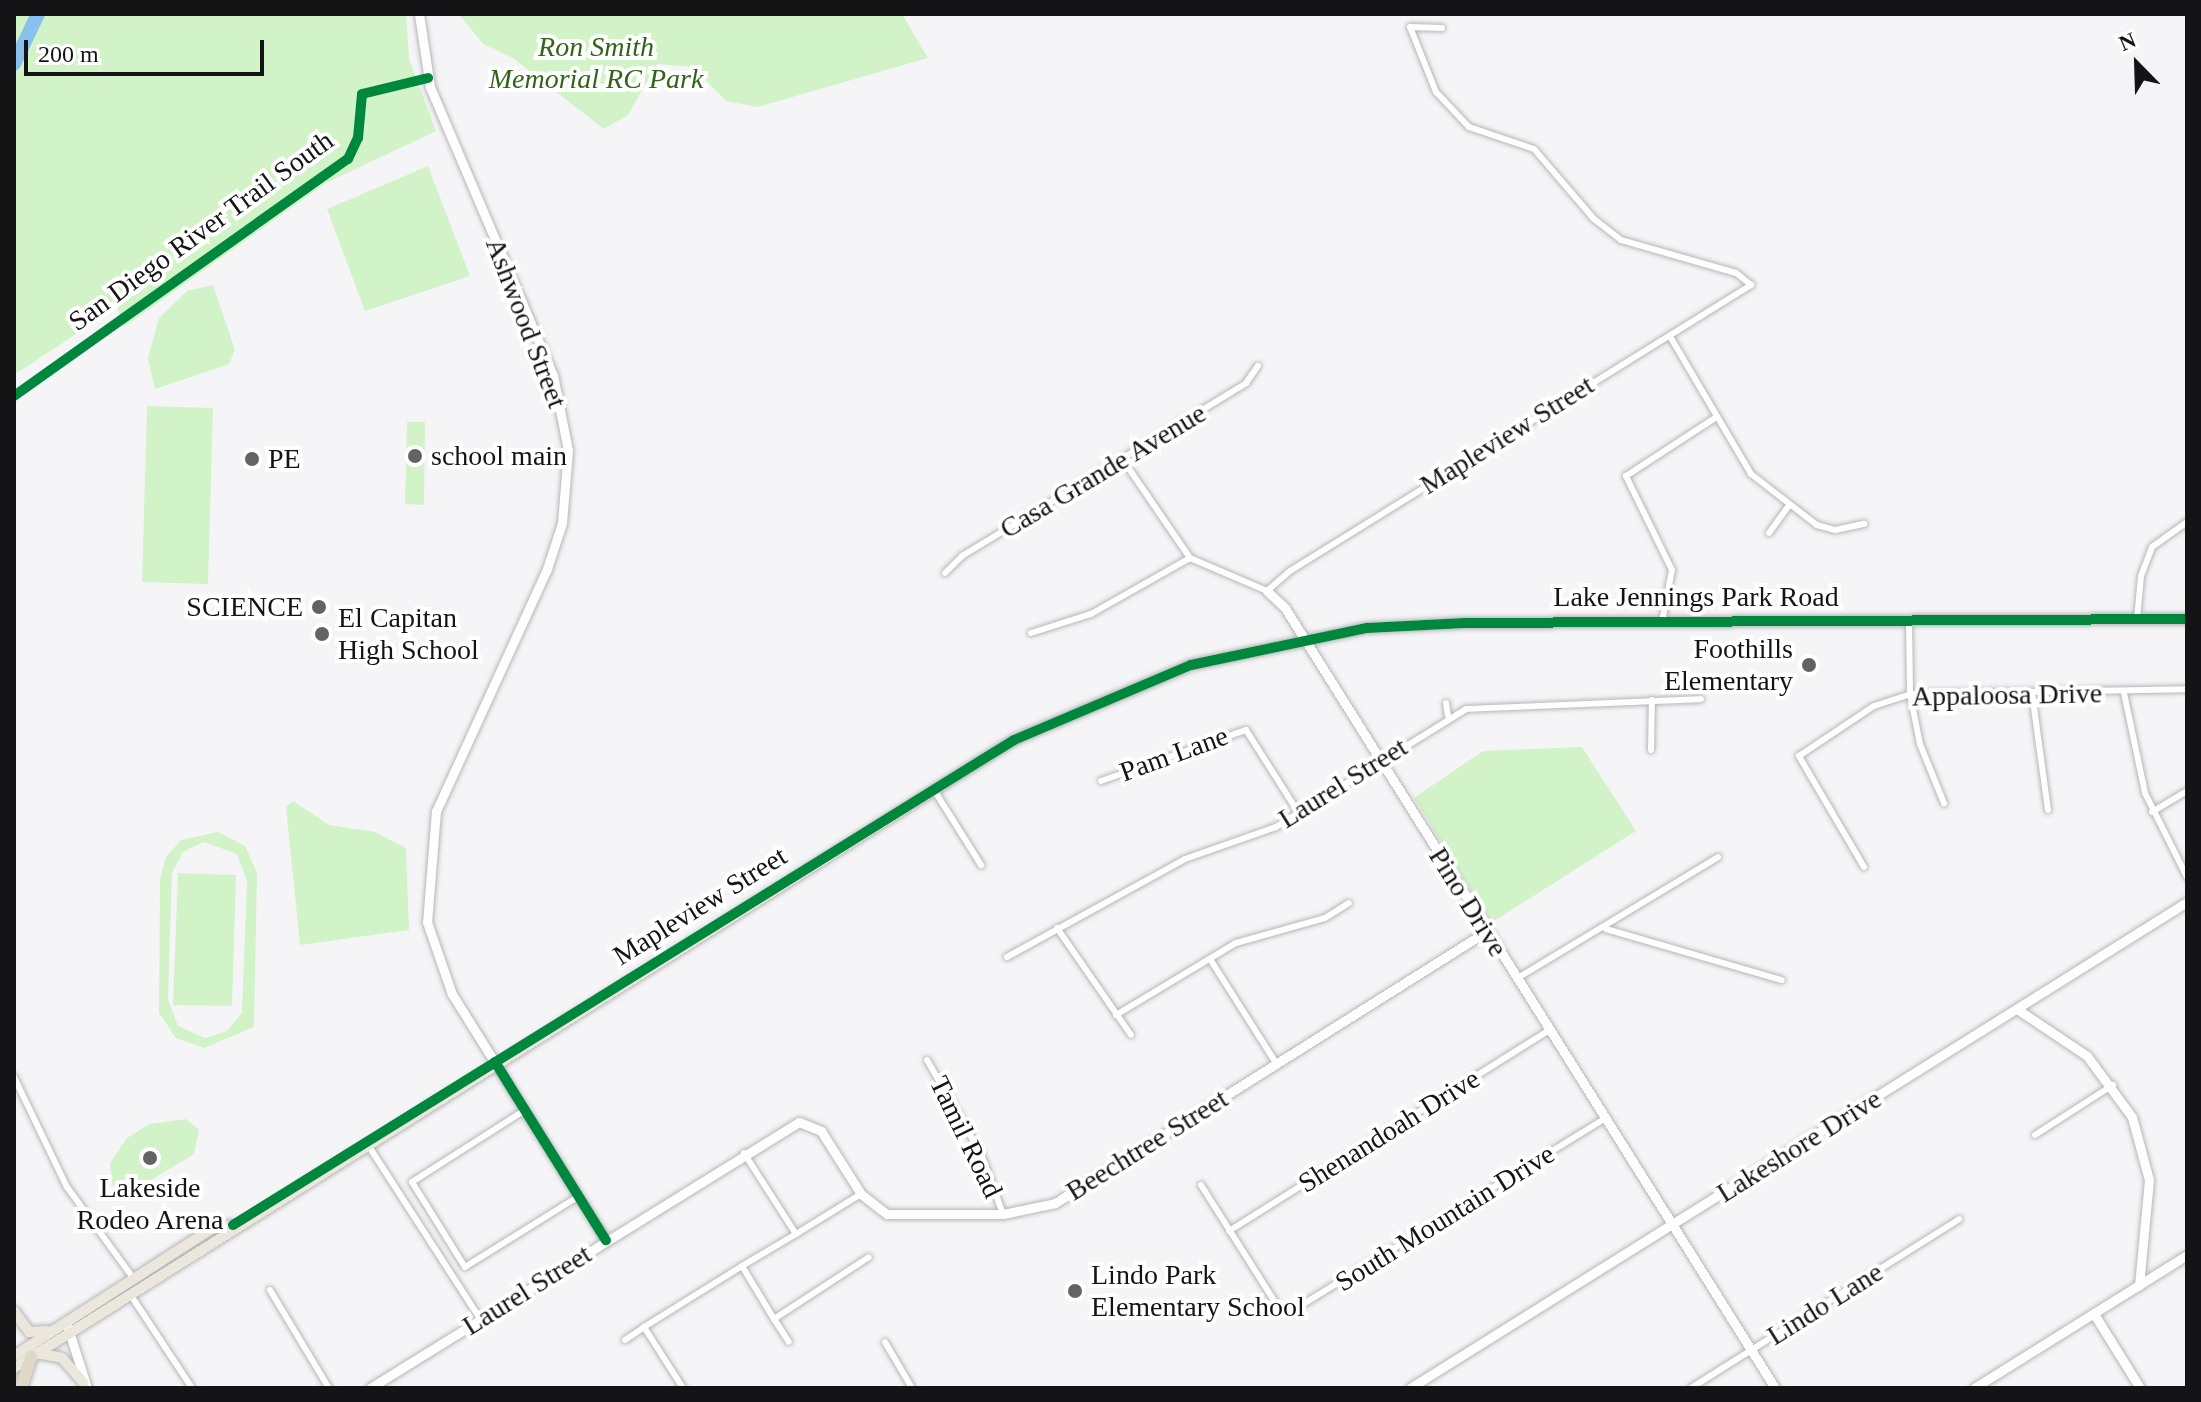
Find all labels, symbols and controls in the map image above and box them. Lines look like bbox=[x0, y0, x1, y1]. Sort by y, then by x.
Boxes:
scale bar bbox=[28, 24, 268, 74]
north arrow bbox=[2097, 24, 2177, 104]
text: N bbox=[2115, 27, 2140, 56]
park label: Ron Smith Memorial RC Park bbox=[489, 30, 703, 96]
text: 200 m bbox=[38, 41, 99, 67]
street label: San Diego River Trail South bbox=[62, 124, 340, 338]
street label: Ashwood Street bbox=[478, 233, 574, 413]
street label: Mapleview Street bbox=[1414, 368, 1600, 502]
street label: Casa Grande Avenue bbox=[993, 396, 1213, 546]
place label: school main bbox=[431, 439, 567, 473]
place label: PE bbox=[268, 442, 301, 476]
marker: school main bbox=[406, 447, 424, 465]
marker: PE bbox=[243, 450, 261, 468]
street label: Lake Jennings Park Road bbox=[1553, 580, 1839, 614]
place label: SCIENCE bbox=[186, 590, 303, 624]
marker: SCIENCE bbox=[310, 598, 328, 616]
place label: El Capitan High School bbox=[338, 601, 479, 667]
marker: El Capitan High School bbox=[313, 625, 331, 643]
place label: Foothills Elementary bbox=[1664, 632, 1793, 698]
marker: Foothills Elementary bbox=[1800, 656, 1818, 674]
street label: Appaloosa Drive bbox=[1911, 677, 2103, 713]
street label: Pam Lane bbox=[1115, 719, 1233, 789]
street label: Laurel Street bbox=[1272, 730, 1414, 836]
street label: Mapleview Street bbox=[607, 839, 793, 973]
street label: Pino Drive bbox=[1421, 841, 1515, 963]
street label: Shenandoah Drive bbox=[1292, 1062, 1486, 1200]
street label: Tamil Road bbox=[922, 1071, 1010, 1203]
street label: Beechtree Street bbox=[1060, 1082, 1234, 1208]
street label: Lakeshore Drive bbox=[1711, 1082, 1887, 1210]
street label: South Mountain Drive bbox=[1329, 1137, 1561, 1299]
marker: Lakeside Rodeo Arena bbox=[141, 1149, 159, 1167]
place label: Lakeside Rodeo Arena bbox=[76, 1171, 224, 1237]
street label: Laurel Street bbox=[456, 1237, 598, 1343]
street label: Lindo Lane bbox=[1761, 1255, 1889, 1353]
place label: Lindo Park Elementary School bbox=[1091, 1258, 1305, 1324]
marker: Lindo Park Elementary School bbox=[1066, 1282, 1084, 1300]

